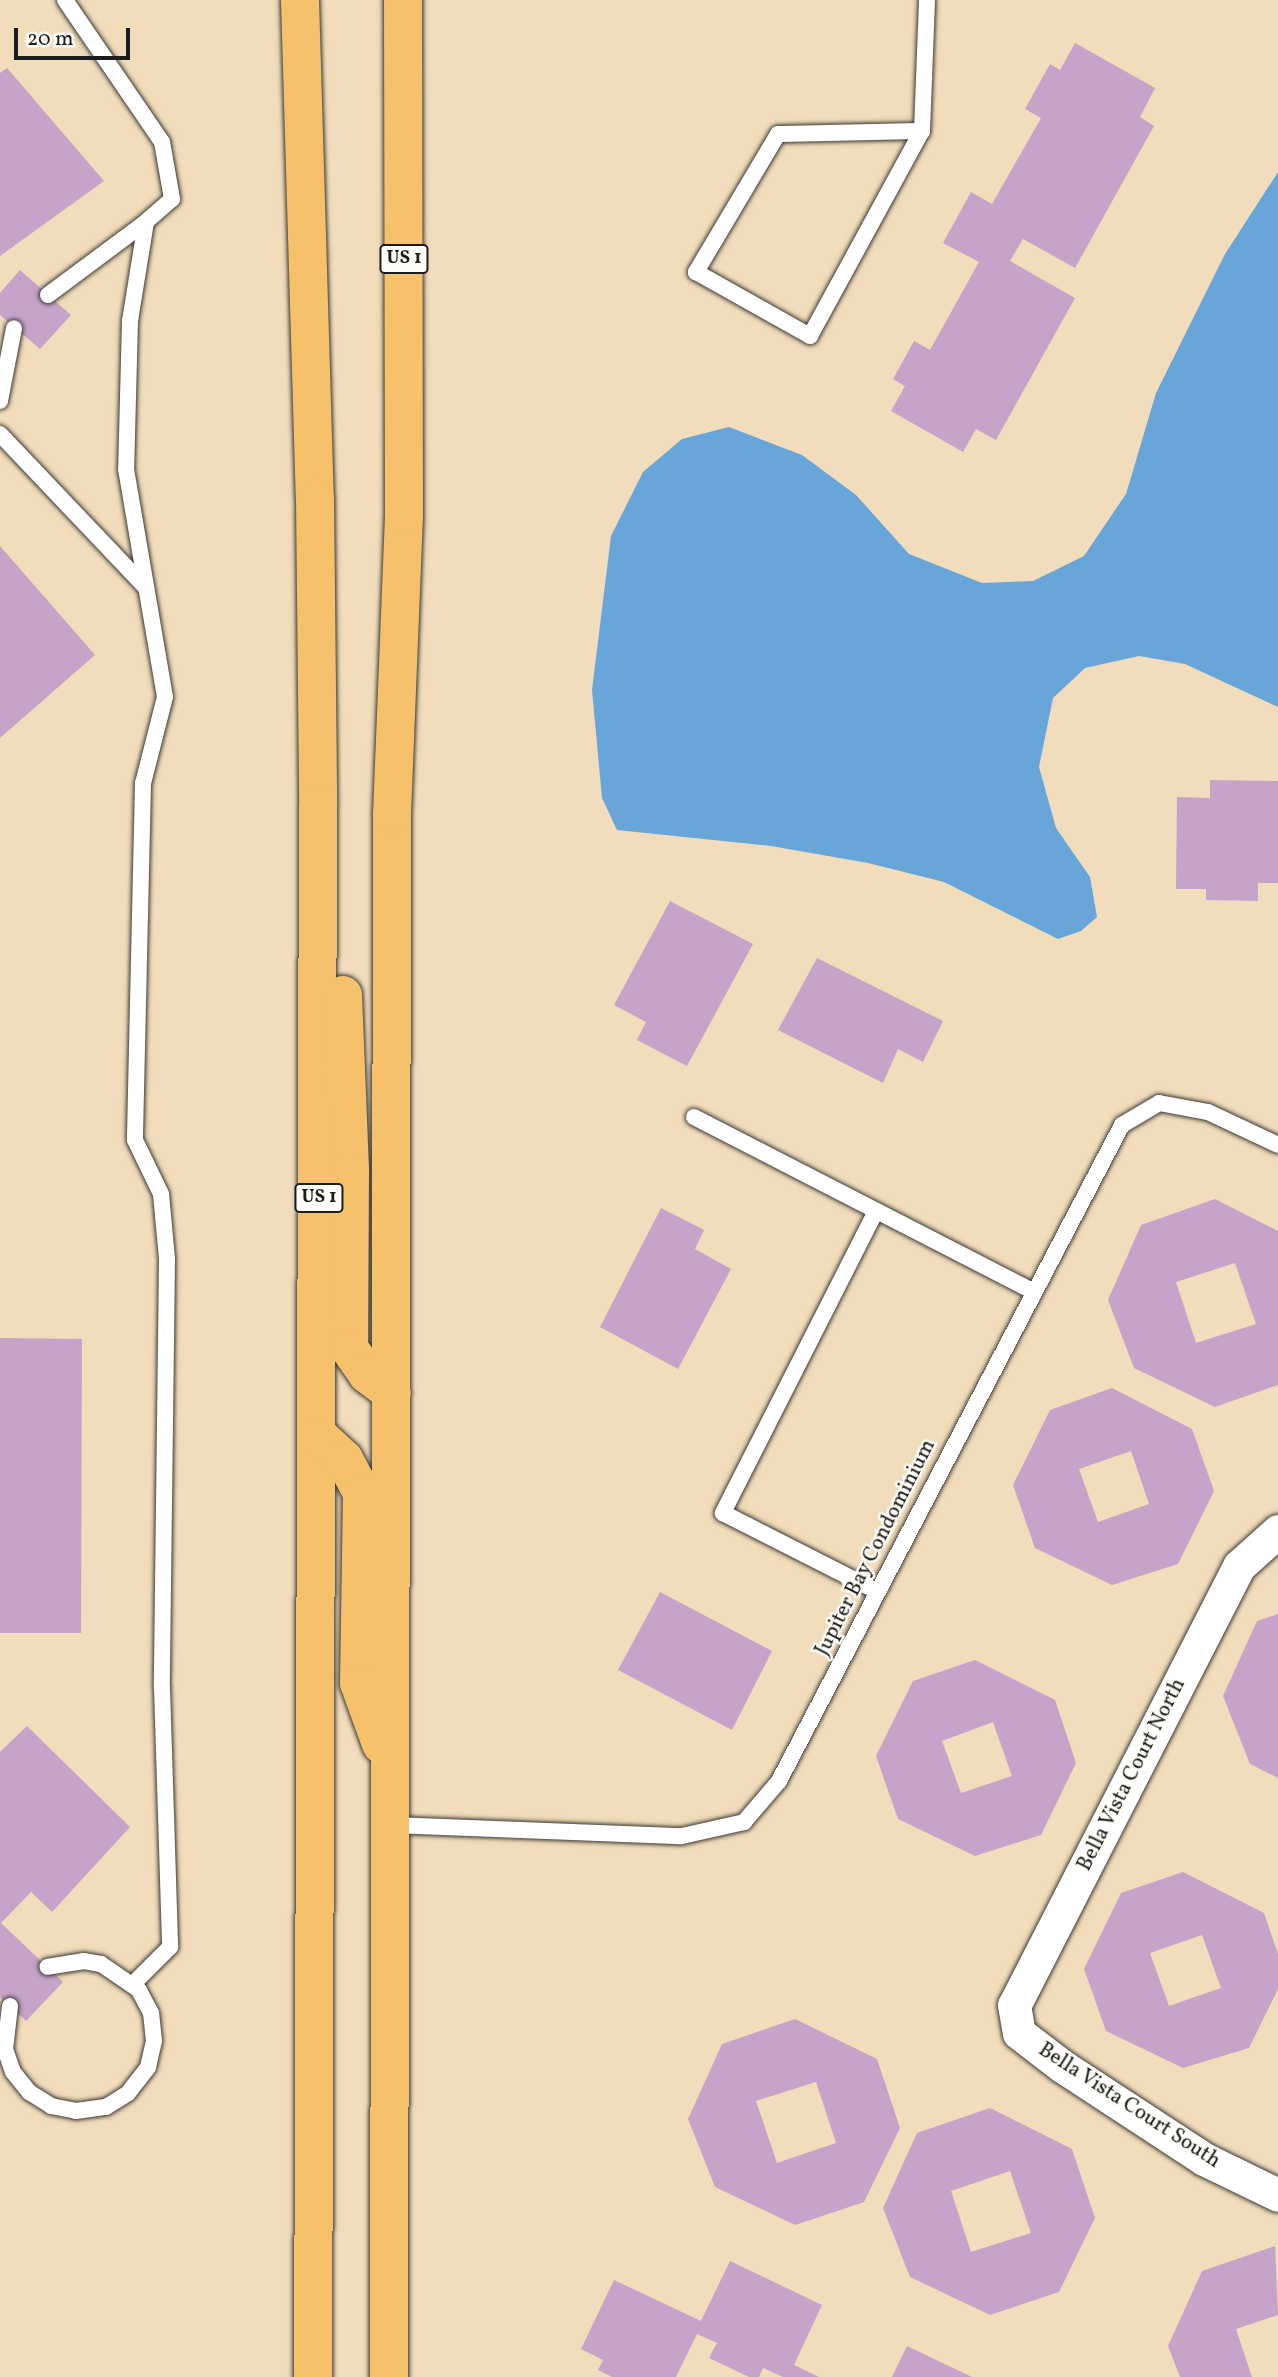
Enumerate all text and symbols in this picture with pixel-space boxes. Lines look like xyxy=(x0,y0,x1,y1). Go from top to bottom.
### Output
scale bar xyxy=(18,14,133,58)
text: 20 m xyxy=(27,25,73,54)
road number: US 1 xyxy=(378,244,430,274)
road number: US 1 xyxy=(293,1182,345,1214)
street label: Jupiter Bay Condominium xyxy=(810,1435,942,1661)
street label: Bella Vista Court North xyxy=(1072,1674,1192,1876)
street label: Bella Vista Court South xyxy=(1033,2038,1225,2174)

